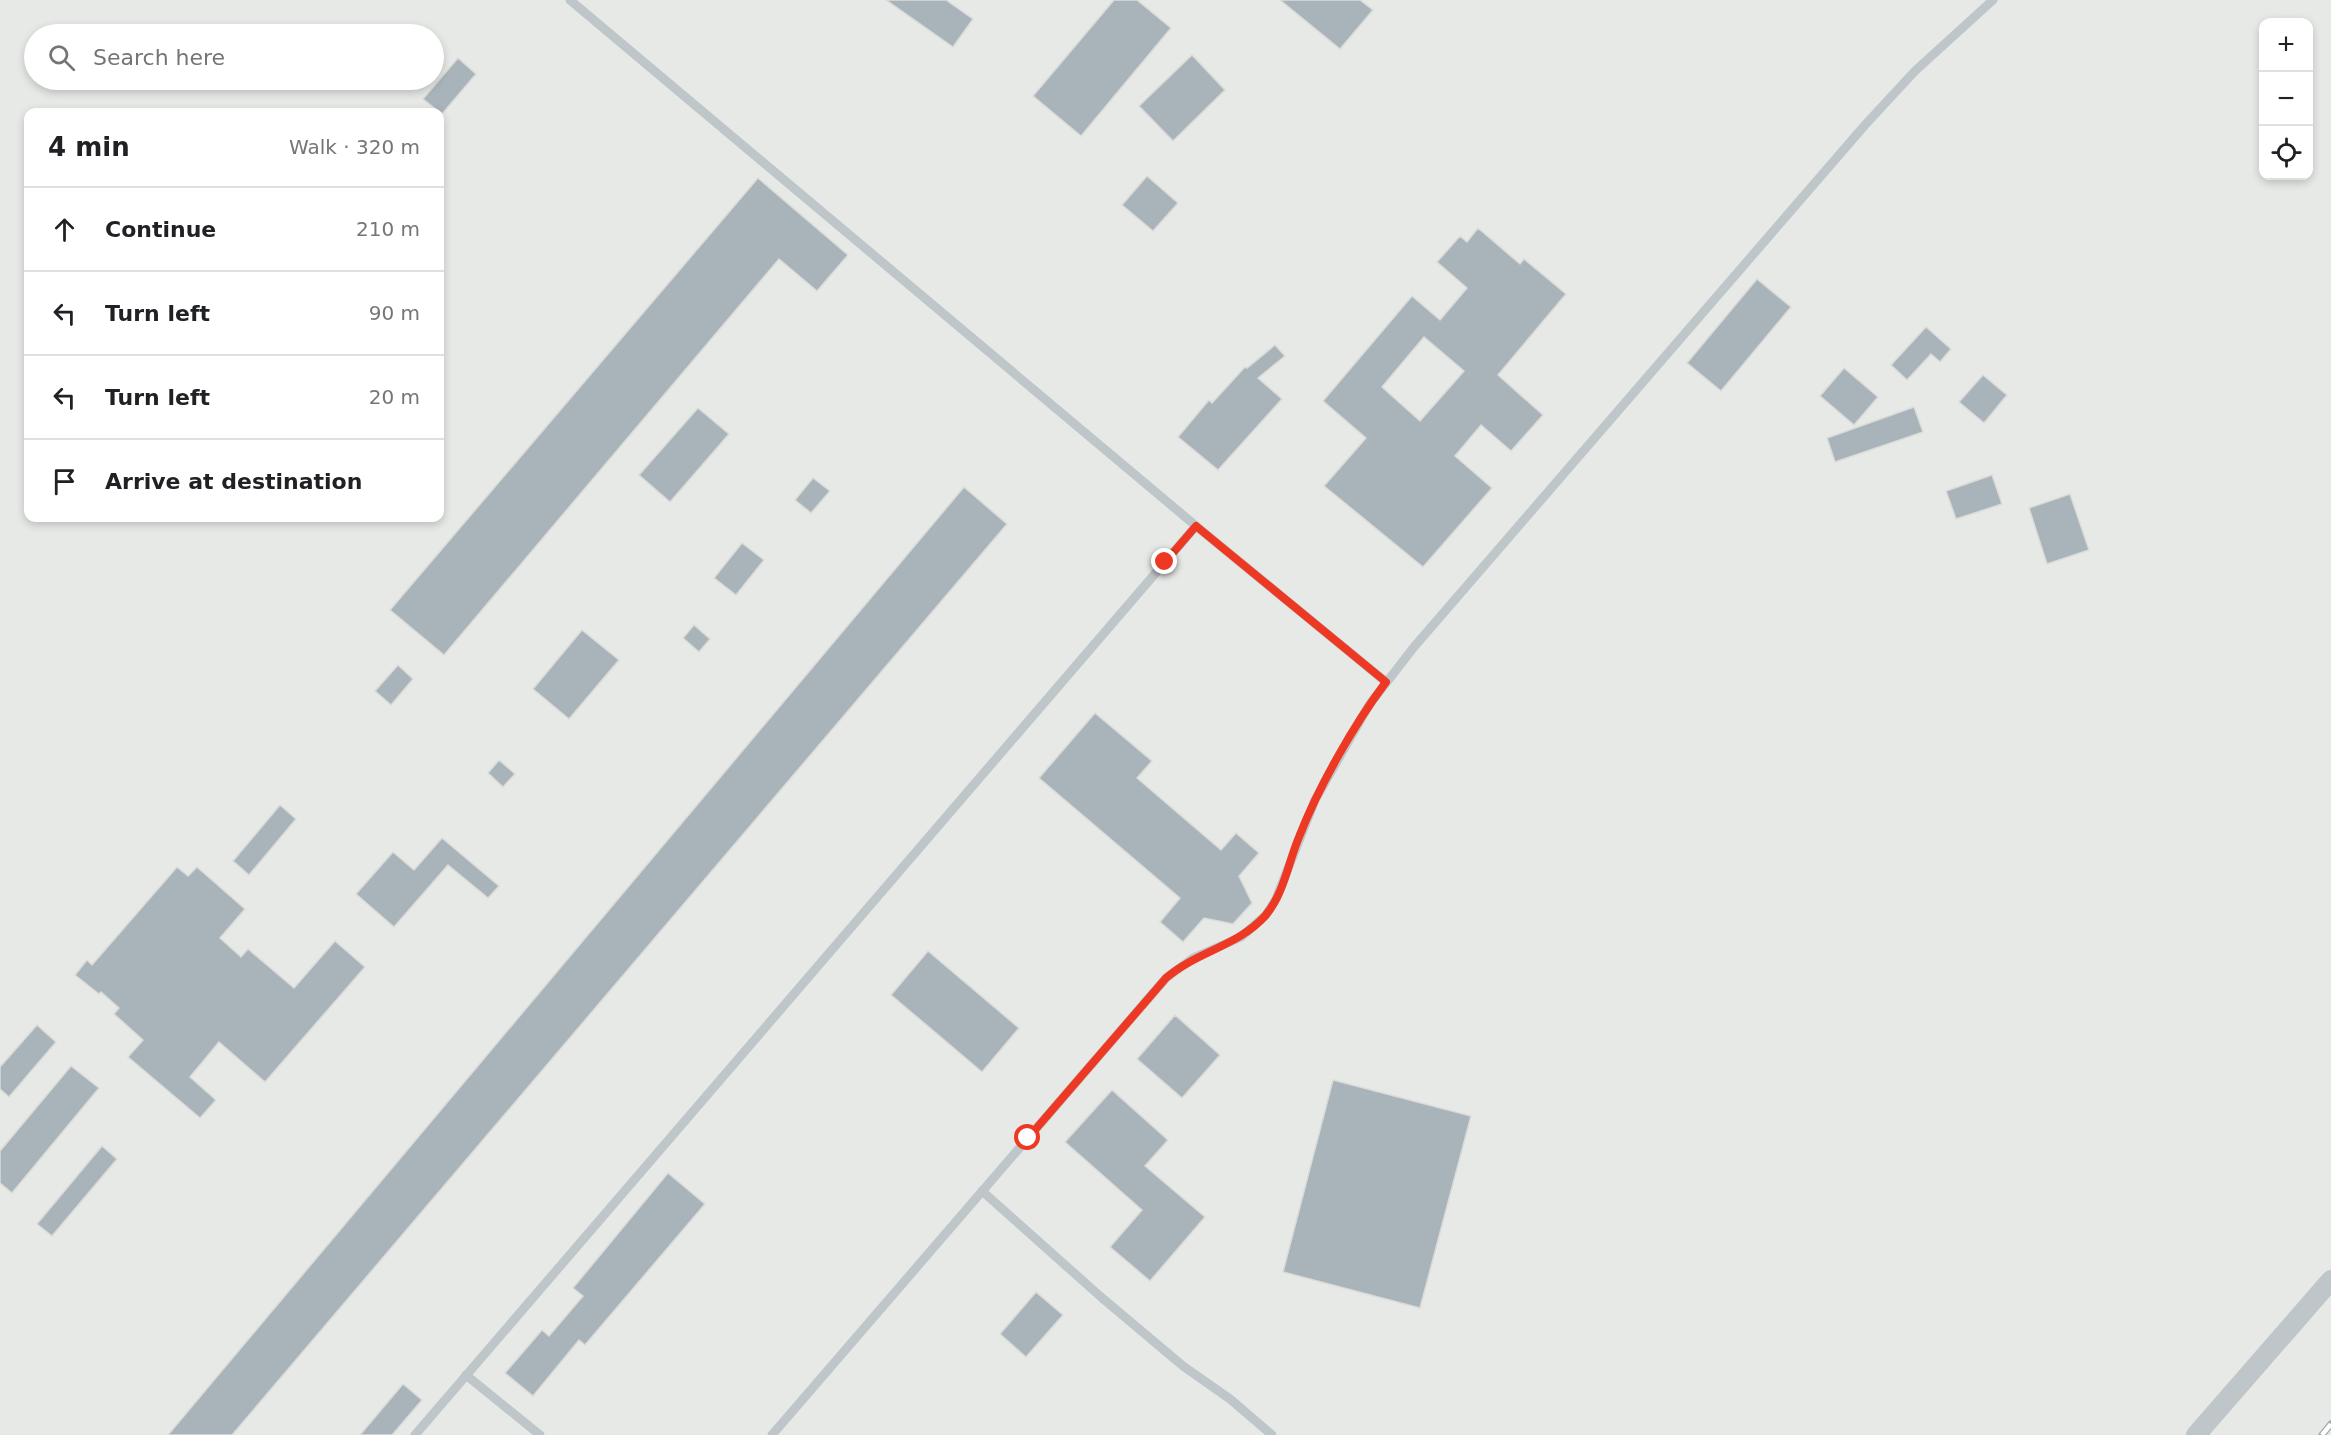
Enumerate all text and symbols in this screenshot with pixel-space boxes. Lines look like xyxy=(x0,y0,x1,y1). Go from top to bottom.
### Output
map controls xyxy=(2259,18,2313,180)
button: + xyxy=(2259,18,2313,72)
search box xyxy=(24,24,444,90)
icon: search xyxy=(45,41,78,74)
text: Search here xyxy=(93,45,225,70)
button: − xyxy=(2259,72,2313,126)
button: locate xyxy=(2259,126,2313,180)
text: 4 min xyxy=(48,132,130,162)
text: Walk · 320 m xyxy=(289,135,420,159)
icon: ahead xyxy=(48,213,81,246)
text: Continue xyxy=(105,217,216,242)
text: 210 m xyxy=(356,217,420,241)
icon: left xyxy=(48,297,81,330)
text: Turn left xyxy=(105,301,210,326)
text: 90 m xyxy=(369,301,420,325)
icon: left xyxy=(48,381,81,414)
text: Turn left xyxy=(105,385,210,410)
text: 20 m xyxy=(369,385,420,409)
icon: arrive xyxy=(48,465,81,498)
text: Arrive at destination xyxy=(105,469,362,494)
route end xyxy=(1151,548,1177,574)
route start xyxy=(1014,1124,1040,1150)

